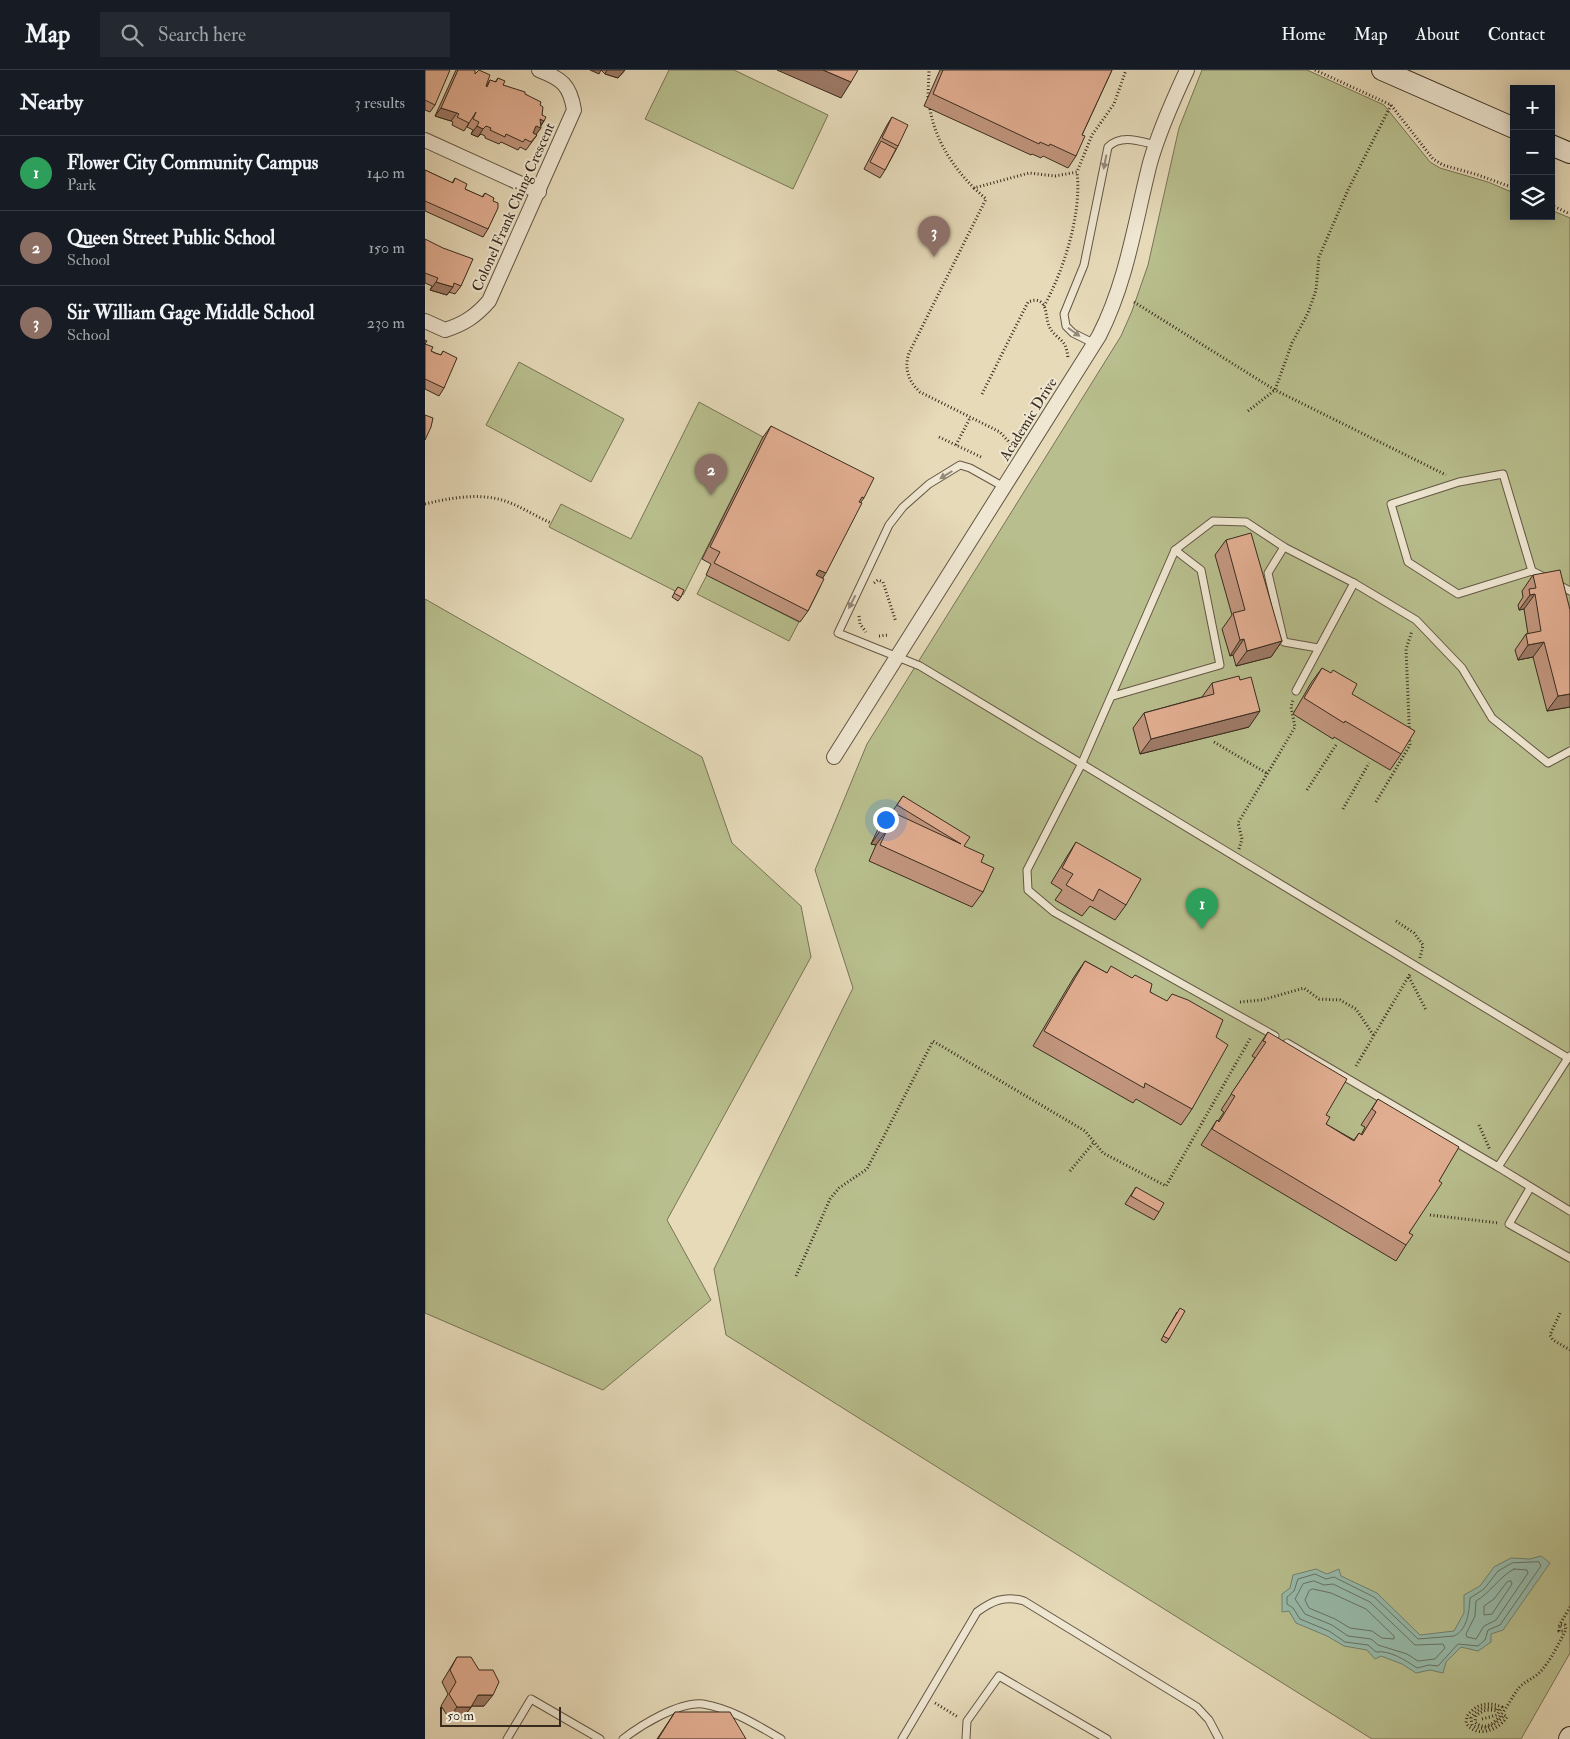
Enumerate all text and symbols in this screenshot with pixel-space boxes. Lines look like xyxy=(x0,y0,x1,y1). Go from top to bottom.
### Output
search box xyxy=(100,12,450,57)
text: Map xyxy=(25,19,70,50)
icon: search xyxy=(118,21,146,49)
text: Search here xyxy=(158,23,246,47)
text: Home xyxy=(1281,23,1326,46)
text: Map xyxy=(1354,23,1388,46)
text: About xyxy=(1416,23,1460,46)
text: Contact xyxy=(1488,23,1545,46)
map controls xyxy=(1510,85,1555,220)
button: + xyxy=(1510,85,1555,130)
text: Nearby xyxy=(20,89,83,116)
text: 3 results xyxy=(354,93,405,113)
street label: Colonel Frank Ching Crescent xyxy=(468,120,559,295)
button: − xyxy=(1510,130,1555,175)
text: Flower City Community Campus xyxy=(67,151,318,175)
one-way arrow xyxy=(1101,154,1109,169)
text: 1 xyxy=(33,163,39,183)
text: 140 m xyxy=(367,163,405,183)
text: Park xyxy=(67,175,96,195)
button: layers xyxy=(1510,175,1555,220)
pin: 3 xyxy=(918,216,950,257)
text: Queen Street Public School xyxy=(67,226,275,250)
text: 2 xyxy=(32,238,40,258)
text: 150 m xyxy=(368,238,405,258)
text: School xyxy=(67,250,110,270)
text: Sir William Gage Middle School xyxy=(67,301,314,325)
text: 3 xyxy=(33,313,39,333)
text: 230 m xyxy=(367,313,405,333)
text: School xyxy=(67,325,110,345)
one-way arrow xyxy=(1067,327,1081,337)
street label: Academic Drive xyxy=(995,374,1062,465)
pin: 2 xyxy=(695,454,727,495)
one-way arrow xyxy=(940,470,953,479)
one-way arrow xyxy=(848,595,856,609)
your location xyxy=(873,807,899,833)
pin: 1 xyxy=(1186,888,1218,929)
scale bar xyxy=(440,1704,561,1727)
text: 50 m xyxy=(447,1707,474,1724)

